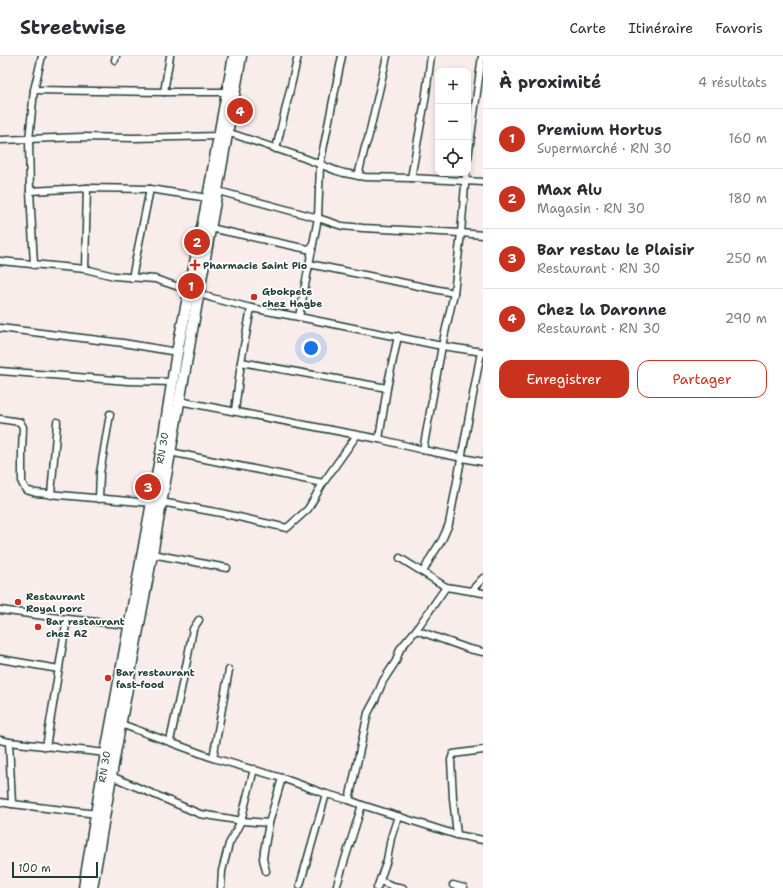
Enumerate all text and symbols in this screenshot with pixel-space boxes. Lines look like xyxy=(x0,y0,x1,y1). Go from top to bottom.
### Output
text: Streetwise xyxy=(20,15,126,40)
text: Carte xyxy=(569,19,606,37)
text: Itinéraire xyxy=(628,19,693,37)
text: Favoris xyxy=(715,19,763,37)
map controls xyxy=(435,68,471,176)
button: + xyxy=(435,68,471,104)
text: À proximité xyxy=(499,71,601,93)
text: 4 résultats xyxy=(698,74,767,91)
pin: 4 xyxy=(227,96,253,126)
button: − xyxy=(435,104,471,140)
text: Premium Hortus xyxy=(537,120,662,140)
text: 1 xyxy=(509,130,515,147)
text: 160 m xyxy=(729,130,767,147)
button: locate xyxy=(435,140,471,176)
text: Supermarché · RN 30 xyxy=(537,140,672,157)
text: Max Alu xyxy=(537,180,602,200)
text: 2 xyxy=(507,190,517,207)
text: 180 m xyxy=(728,190,767,207)
text: Magasin · RN 30 xyxy=(537,200,645,217)
pin: 2 xyxy=(184,227,210,257)
text: Bar restau le Plaisir xyxy=(537,240,695,260)
text: 3 xyxy=(507,250,517,267)
text: 250 m xyxy=(726,250,767,267)
place label: Pharmacie Saint Pio xyxy=(203,259,308,272)
marker: Pharmacie Saint Pio xyxy=(190,260,200,270)
text: Restaurant · RN 30 xyxy=(537,260,660,277)
pin: 1 xyxy=(178,271,204,301)
place label: Gbokpete chez Hagbe xyxy=(262,285,322,310)
marker: Gbokpete chez Hagbe xyxy=(249,292,259,302)
text: Chez la Daronne xyxy=(537,300,667,320)
text: 4 xyxy=(507,310,517,327)
text: 290 m xyxy=(725,310,767,327)
text: Restaurant · RN 30 xyxy=(537,320,660,337)
your location xyxy=(301,338,321,358)
button: Enregistrer xyxy=(499,360,629,398)
button: Partager xyxy=(637,360,767,398)
street label: RN 30 xyxy=(153,431,171,465)
pin: 3 xyxy=(135,472,161,502)
place label: Restaurant Royal porc xyxy=(26,590,85,615)
marker: Restaurant Royal porc xyxy=(13,597,23,607)
place label: Bar restaurant chez AZ xyxy=(46,615,125,640)
marker: Bar restaurant chez AZ xyxy=(33,622,43,632)
place label: Bar restaurant fast-food xyxy=(116,666,195,691)
marker: Bar restaurant fast-food xyxy=(103,673,113,683)
street label: RN 30 xyxy=(95,750,113,783)
scale bar xyxy=(12,860,98,879)
text: 100 m xyxy=(18,861,51,876)

